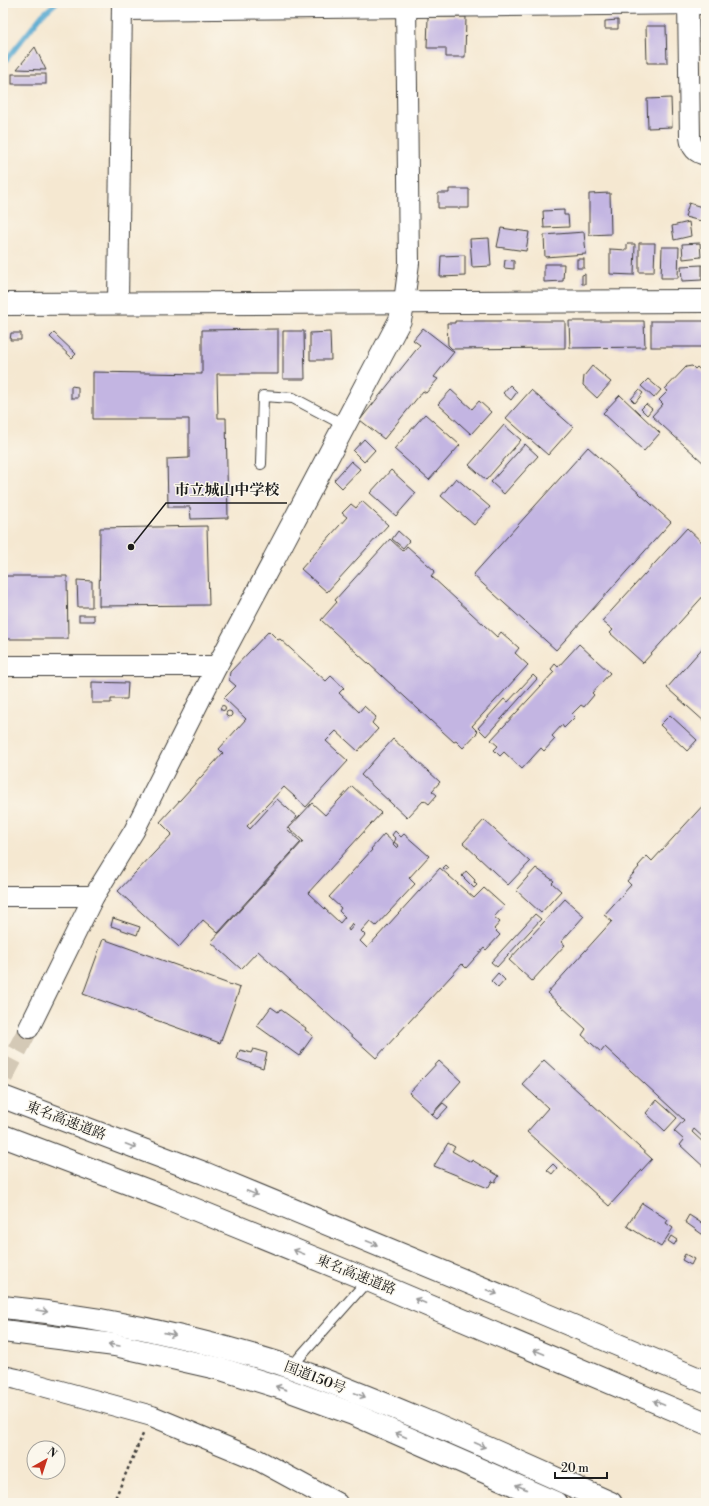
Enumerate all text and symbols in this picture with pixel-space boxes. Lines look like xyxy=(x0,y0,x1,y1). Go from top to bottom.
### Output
callout: 市立城山中学校 xyxy=(166,476,287,503)
text: 市立城山中学校 xyxy=(174,481,280,500)
street label: 東名高速道路 xyxy=(24,1098,108,1144)
one-way arrow xyxy=(125,1142,137,1150)
one-way arrow xyxy=(246,1190,258,1197)
one-way arrow xyxy=(366,1239,378,1247)
one-way arrow xyxy=(294,1247,306,1255)
street label: 東名高速道路 xyxy=(314,1251,398,1299)
one-way arrow xyxy=(486,1289,498,1297)
one-way arrow xyxy=(414,1297,426,1305)
one-way arrow xyxy=(35,1307,48,1315)
one-way arrow xyxy=(163,1331,176,1339)
one-way arrow xyxy=(108,1341,121,1349)
one-way arrow xyxy=(534,1348,546,1356)
street label: 国道150号 xyxy=(281,1358,349,1398)
one-way arrow xyxy=(274,1384,287,1391)
one-way arrow xyxy=(354,1391,366,1399)
one-way arrow xyxy=(653,1399,665,1406)
one-way arrow xyxy=(396,1431,408,1439)
north arrow xyxy=(26,1440,66,1480)
one-way arrow xyxy=(474,1442,486,1449)
text: N xyxy=(44,1445,60,1461)
scale bar xyxy=(555,1454,607,1480)
text: 20 m xyxy=(561,1461,589,1476)
one-way arrow xyxy=(515,1483,527,1491)

